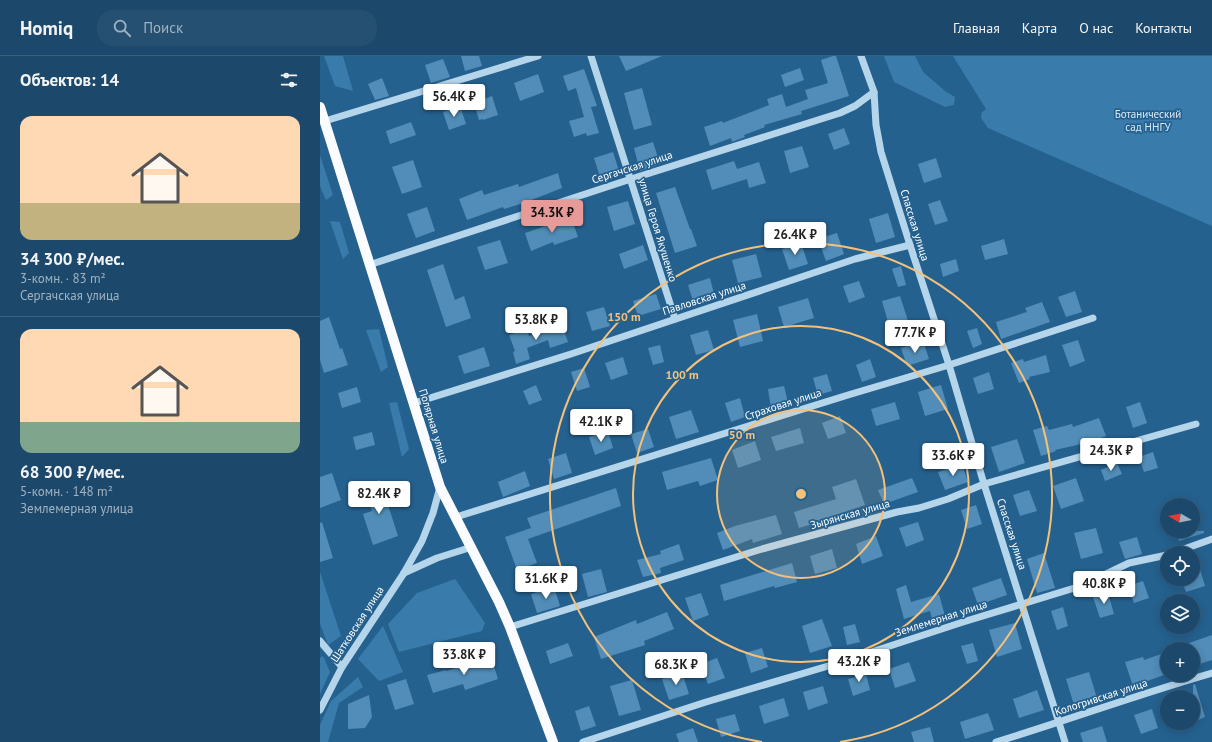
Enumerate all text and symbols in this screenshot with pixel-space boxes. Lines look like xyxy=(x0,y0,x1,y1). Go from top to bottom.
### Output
search box xyxy=(97,10,377,46)
text: Homiq xyxy=(20,16,73,40)
icon: search xyxy=(111,17,133,39)
text: Поиск xyxy=(143,18,183,37)
text: Главная xyxy=(953,19,1000,37)
text: Карта xyxy=(1022,19,1057,37)
text: О нас xyxy=(1079,19,1113,37)
text: Контакты xyxy=(1135,19,1192,37)
text: Объектов: 14 xyxy=(20,69,119,91)
icon: filters xyxy=(278,69,300,91)
pin: 56.4K ₽ xyxy=(417,84,491,118)
text: 56.4K ₽ xyxy=(432,88,476,105)
park label: Ботанический сад ННГУ xyxy=(1115,107,1181,134)
icon: home xyxy=(124,142,196,214)
street label: Сергачская улица xyxy=(590,147,674,187)
street label: улица Героя Якушенко xyxy=(636,177,680,284)
street label: Спасская улица xyxy=(897,187,933,263)
pin: 34.3K ₽ xyxy=(515,200,589,234)
text: 34.3K ₽ xyxy=(530,204,574,221)
pin: 26.4K ₽ xyxy=(758,222,832,256)
text: 26.4K ₽ xyxy=(773,226,817,243)
text: 34 300 ₽/мес. xyxy=(20,248,125,270)
text: 3-комн. · 83 m² xyxy=(20,270,106,287)
street label: Павловская улица xyxy=(660,278,748,318)
text: Сергачская улица xyxy=(20,287,119,304)
pin: 53.8K ₽ xyxy=(499,307,573,341)
text: 150 m xyxy=(607,309,641,324)
text: 53.8K ₽ xyxy=(514,311,558,328)
pin: 77.7K ₽ xyxy=(878,320,952,354)
text: 77.7K ₽ xyxy=(894,324,936,341)
icon: home xyxy=(124,355,196,427)
text: 100 m xyxy=(665,367,699,382)
street label: Страховая улица xyxy=(743,385,823,423)
street label: Полярная улица xyxy=(416,387,452,465)
pin: 42.1K ₽ xyxy=(564,409,638,443)
text: 42.1K ₽ xyxy=(579,413,623,430)
text: 50 m xyxy=(729,427,755,442)
pin: 24.3K ₽ xyxy=(1074,438,1148,472)
text: 24.3K ₽ xyxy=(1089,442,1133,459)
pin: 33.6K ₽ xyxy=(916,443,990,477)
text: 33.6K ₽ xyxy=(931,447,975,464)
text: 68 300 ₽/мес. xyxy=(20,461,125,483)
pin: 82.4K ₽ xyxy=(342,481,416,515)
text: 5-комн. · 148 m² xyxy=(20,483,113,500)
text: 82.4K ₽ xyxy=(357,485,401,502)
centre of rings xyxy=(794,487,808,501)
street label: Зырянская улица xyxy=(809,496,891,532)
street label: Спасская улица xyxy=(994,497,1030,571)
north arrow xyxy=(1160,498,1200,538)
map controls xyxy=(1160,498,1200,730)
text: Землемерная улица xyxy=(20,500,133,517)
button: locate xyxy=(1160,546,1200,586)
pin: 31.6K ₽ xyxy=(509,566,583,600)
text: 31.6K ₽ xyxy=(524,570,568,587)
pin: 40.8K ₽ xyxy=(1067,571,1141,605)
text: 40.8K ₽ xyxy=(1082,575,1126,592)
street label: Шатковская улица xyxy=(327,583,387,665)
button: layers xyxy=(1160,594,1200,634)
street label: Землемерная улица xyxy=(893,597,989,639)
pin: 33.8K ₽ xyxy=(427,642,501,676)
button: + xyxy=(1160,642,1200,682)
text: 33.8K ₽ xyxy=(442,646,486,663)
pin: 43.2K ₽ xyxy=(822,649,896,683)
pin: 68.3K ₽ xyxy=(639,652,713,686)
text: 43.2K ₽ xyxy=(837,653,881,670)
text: 68.3K ₽ xyxy=(654,656,698,673)
street label: Кологривская улица xyxy=(1053,675,1149,719)
button: − xyxy=(1160,690,1200,730)

